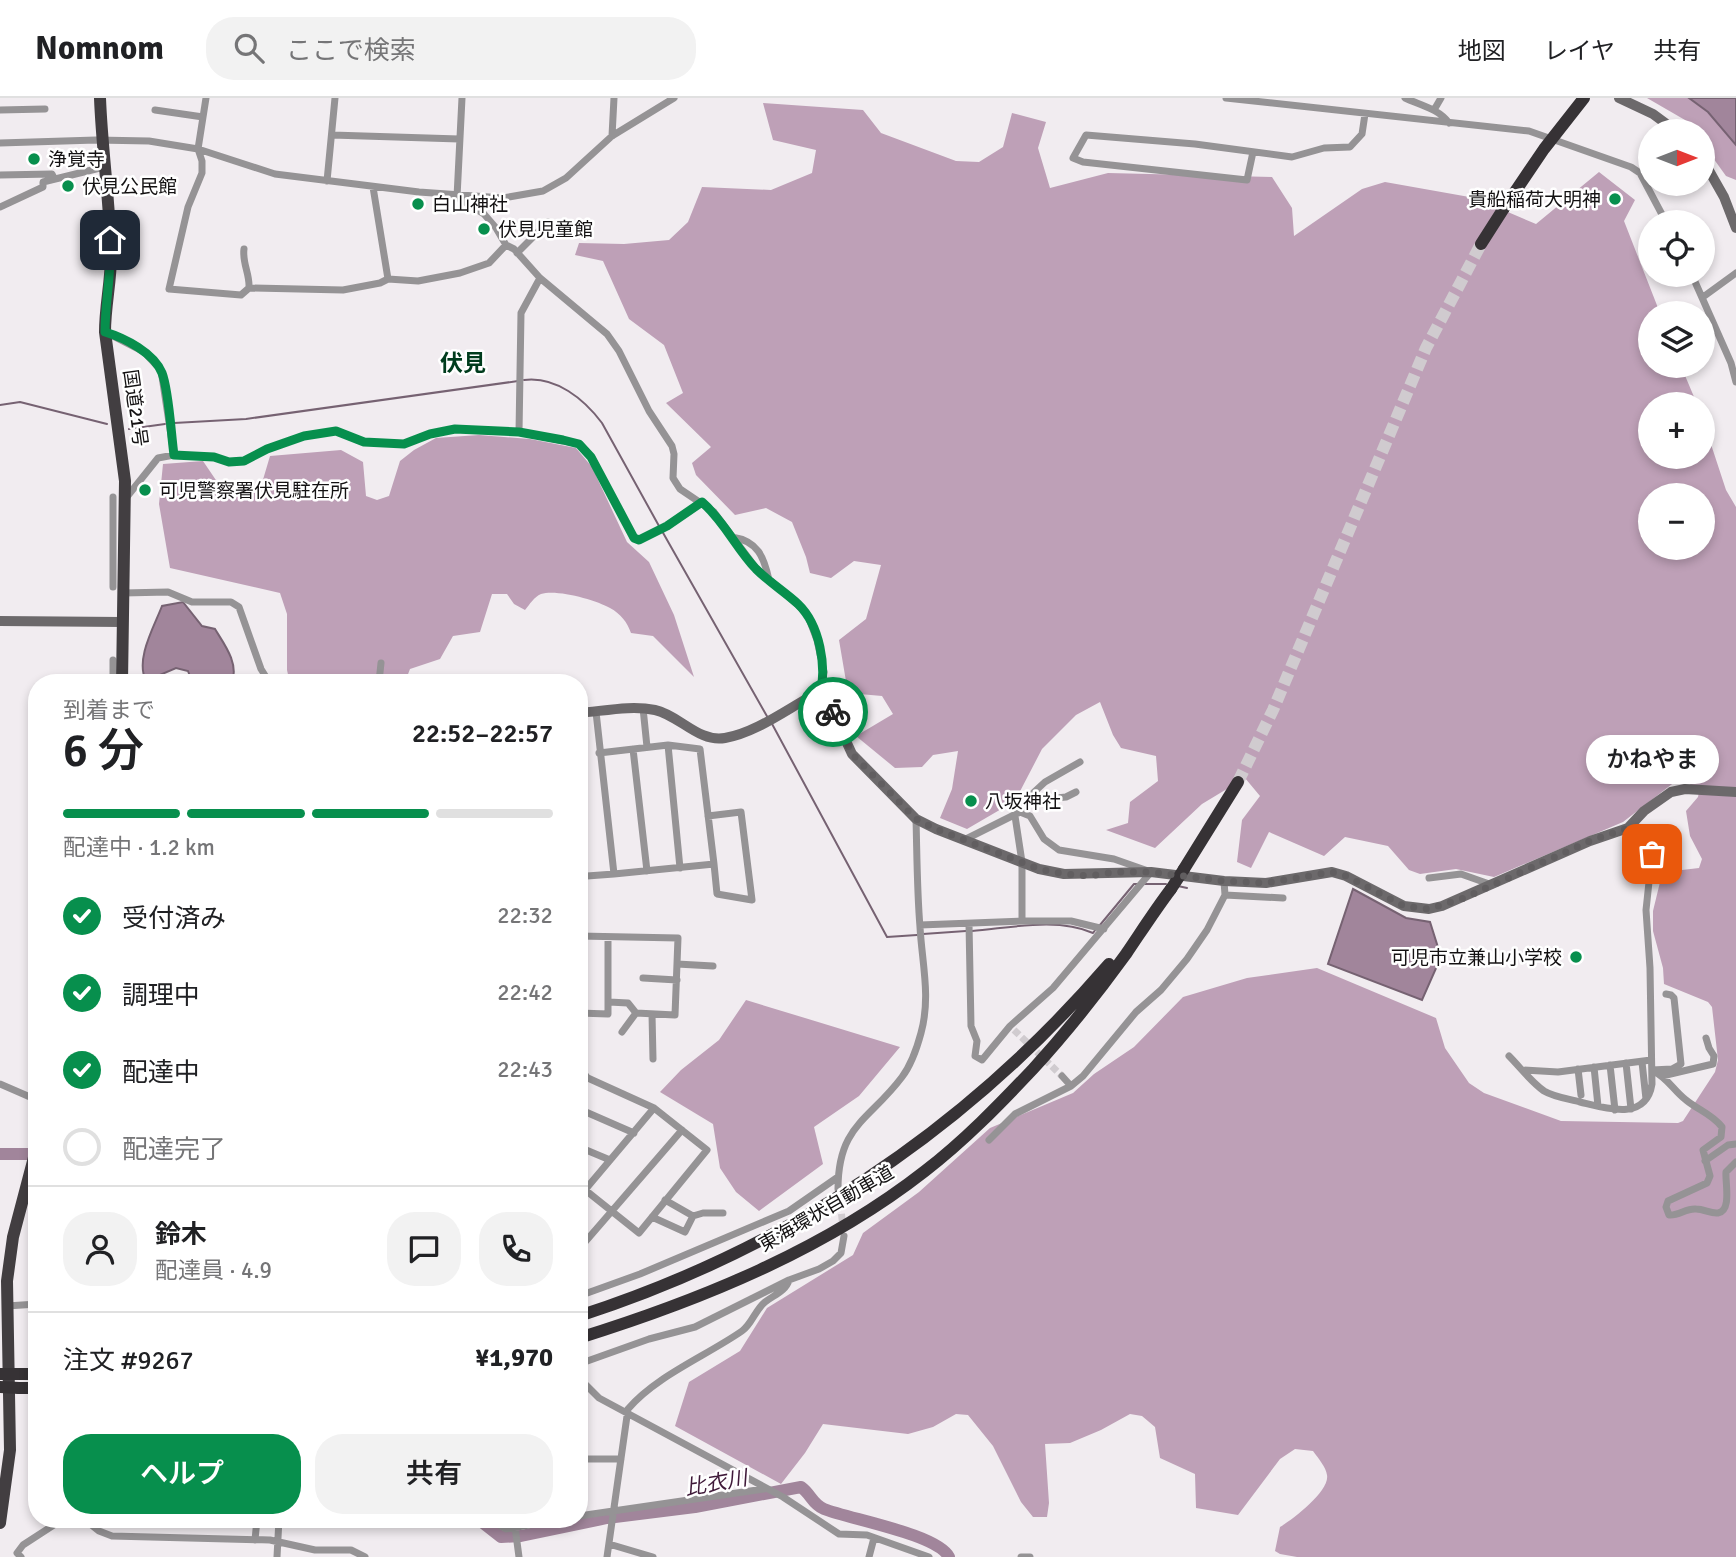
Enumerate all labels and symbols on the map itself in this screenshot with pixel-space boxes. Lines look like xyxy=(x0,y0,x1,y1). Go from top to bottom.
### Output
north arrow xyxy=(1638,119,1715,196)
place label: 浄覚寺 xyxy=(48,148,105,172)
marker: 浄覚寺 xyxy=(26,151,42,167)
place label: 伏見公民館 xyxy=(82,175,177,199)
marker: 伏見公民館 xyxy=(60,178,76,194)
place label: 貴船稲荷大明神 xyxy=(1468,188,1601,212)
marker: 貴船稲荷大明神 xyxy=(1607,191,1623,207)
place label: 白山神社 xyxy=(432,193,508,217)
marker: 白山神社 xyxy=(410,196,426,212)
pin xyxy=(80,210,140,270)
place label: 伏見児童館 xyxy=(498,218,593,242)
marker: 伏見児童館 xyxy=(476,221,492,237)
district label: 伏見 xyxy=(440,349,486,378)
street label: 国道21号 xyxy=(118,368,152,448)
place label: 可児警察署伏見駐在所 xyxy=(159,479,349,503)
marker: 可児警察署伏見駐在所 xyxy=(137,482,153,498)
courier xyxy=(798,677,868,747)
callout: かねやま xyxy=(1586,735,1718,784)
place label: 八坂神社 xyxy=(985,790,1061,814)
marker: 八坂神社 xyxy=(963,793,979,809)
pin xyxy=(1622,824,1682,884)
place label: 可児市立兼山小学校 xyxy=(1391,946,1562,970)
marker: 可児市立兼山小学校 xyxy=(1568,949,1584,965)
street label: 東海環状自動車道 xyxy=(755,1160,898,1257)
water label: 比衣川 xyxy=(683,1464,751,1501)

